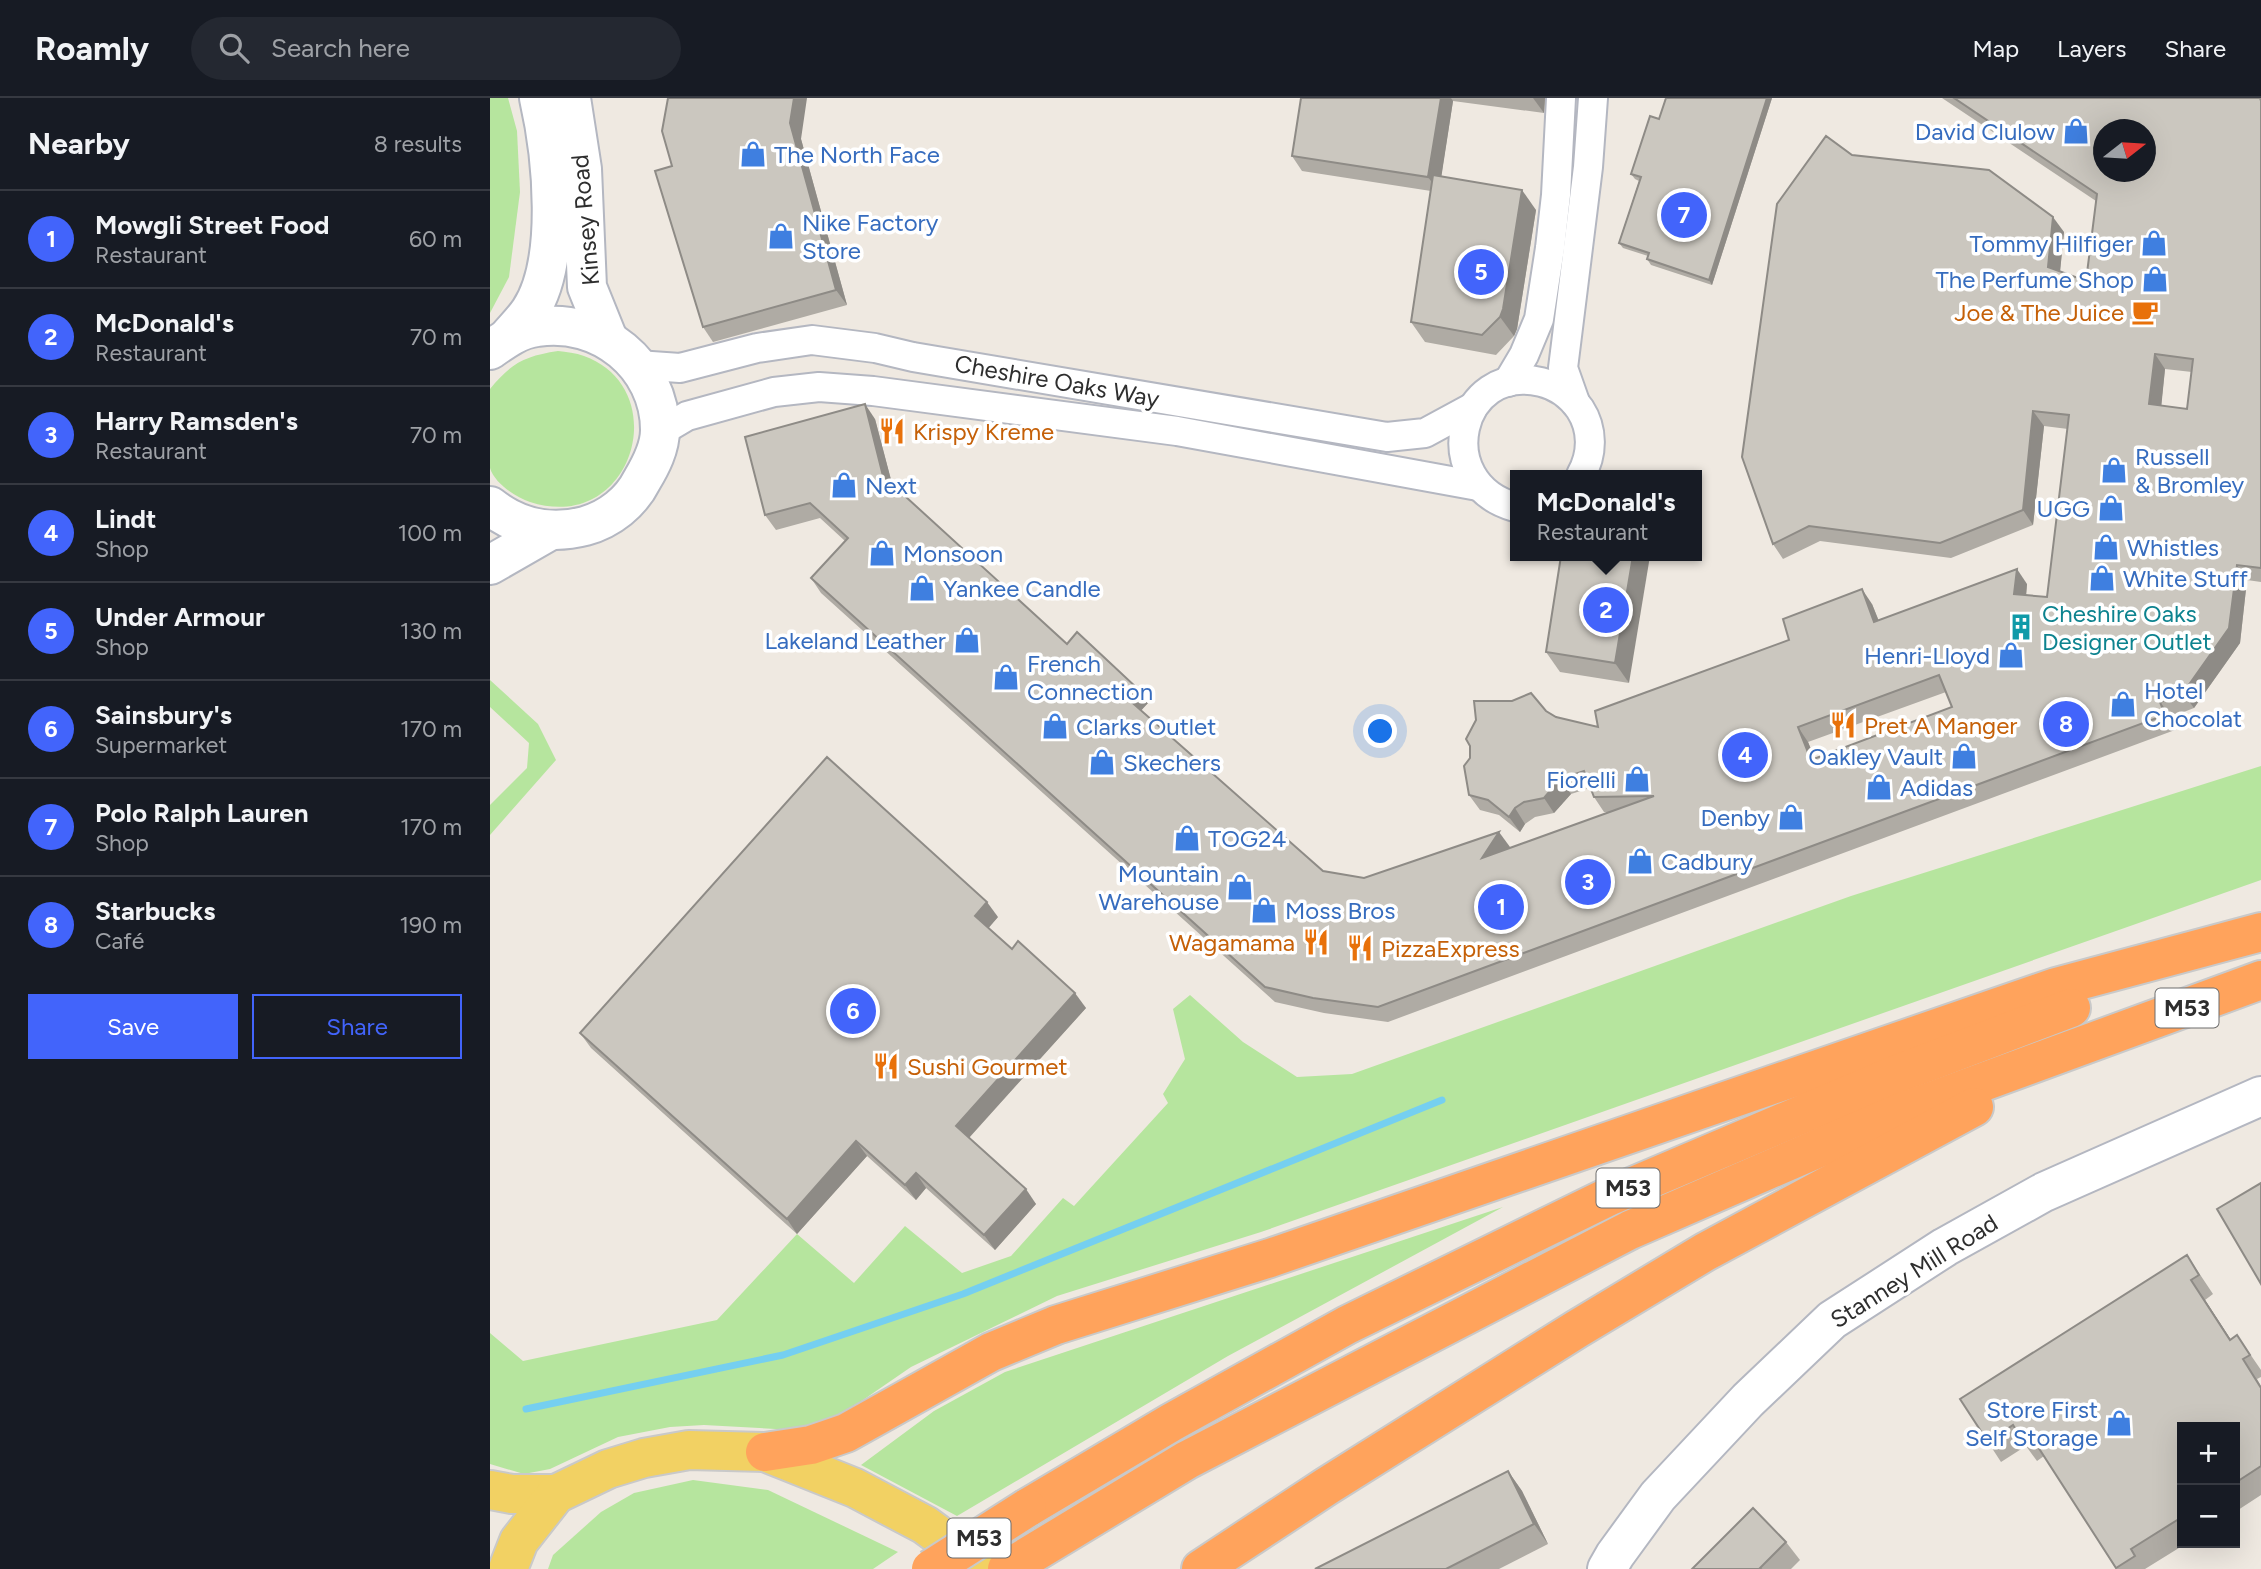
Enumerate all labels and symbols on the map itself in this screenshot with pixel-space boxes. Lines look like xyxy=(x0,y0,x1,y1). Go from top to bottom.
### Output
shop icon: David Clulow xyxy=(2061,116,2091,146)
place label: David Clulow xyxy=(1915,117,2055,146)
north arrow xyxy=(2093,119,2156,182)
shop icon: The North Face xyxy=(738,139,768,169)
place label: The North Face xyxy=(774,140,940,169)
street label: Kinsey Road xyxy=(565,153,605,287)
pin: 7 xyxy=(1661,189,1707,241)
place label: Nike Factory Store xyxy=(802,208,939,265)
shop icon: Nike Factory Store xyxy=(766,221,796,251)
shop icon: Tommy Hilfiger xyxy=(2139,228,2169,258)
place label: Tommy Hilfiger xyxy=(1969,229,2133,258)
pin: 5 xyxy=(1458,246,1504,298)
shop icon: The Perfume Shop xyxy=(2140,264,2170,294)
place label: The Perfume Shop xyxy=(1936,265,2134,294)
cafe icon: Joe & The Juice xyxy=(2130,297,2160,327)
place label: Joe & The Juice xyxy=(1954,298,2124,327)
street label: Cheshire Oaks Way xyxy=(952,349,1162,413)
restaurant icon: Krispy Kreme xyxy=(877,416,907,446)
place label: Krispy Kreme xyxy=(913,417,1054,446)
place label: Russell & Bromley xyxy=(2135,442,2245,499)
shop icon: Russell & Bromley xyxy=(2099,455,2129,485)
shop icon: Next xyxy=(829,470,859,500)
place label: Next xyxy=(865,471,917,500)
shop icon: UGG xyxy=(2096,493,2126,523)
place label: UGG xyxy=(2037,494,2090,523)
shop icon: Whistles xyxy=(2091,532,2121,562)
place label: Whistles xyxy=(2127,533,2219,562)
shop icon: Monsoon xyxy=(867,538,897,568)
place label: Monsoon xyxy=(903,539,1003,568)
shop icon: White Stuff xyxy=(2087,563,2117,593)
place label: White Stuff xyxy=(2123,564,2248,593)
shop icon: Yankee Candle xyxy=(907,573,937,603)
place label: Yankee Candle xyxy=(943,574,1101,603)
pin: 2 xyxy=(1583,584,1629,636)
place label: Cheshire Oaks Designer Outlet xyxy=(2042,599,2212,656)
building icon: Cheshire Oaks Designer Outlet xyxy=(2006,612,2036,642)
shop icon: Lakeland Leather xyxy=(952,625,982,655)
place label: Lakeland Leather xyxy=(764,626,946,655)
shop icon: Henri-Lloyd xyxy=(1996,640,2026,670)
place label: Henri-Lloyd xyxy=(1864,641,1990,670)
place label: French Connection xyxy=(1027,649,1153,706)
shop icon: French Connection xyxy=(991,662,1021,692)
place label: Hotel Chocolat xyxy=(2144,676,2242,733)
shop icon: Hotel Chocolat xyxy=(2108,689,2138,719)
pin: 8 xyxy=(2043,698,2089,750)
restaurant icon: Pret A Manger xyxy=(1828,710,1858,740)
shop icon: Clarks Outlet xyxy=(1040,711,1070,741)
place label: Pret A Manger xyxy=(1864,711,2017,740)
place label: Clarks Outlet xyxy=(1076,712,1216,741)
your location xyxy=(1363,714,1397,748)
pin: 4 xyxy=(1722,729,1768,781)
shop icon: Oakley Vault xyxy=(1949,741,1979,771)
place label: Oakley Vault xyxy=(1808,742,1943,771)
shop icon: Skechers xyxy=(1087,747,1117,777)
place label: Skechers xyxy=(1123,748,1221,777)
shop icon: Fiorelli xyxy=(1622,764,1652,794)
place label: Fiorelli xyxy=(1546,765,1616,794)
shop icon: Adidas xyxy=(1864,772,1894,802)
place label: Adidas xyxy=(1900,773,1973,802)
shop icon: Denby xyxy=(1776,802,1806,832)
place label: Denby xyxy=(1701,803,1770,832)
shop icon: TOG24 xyxy=(1172,823,1202,853)
place label: TOG24 xyxy=(1208,824,1287,853)
shop icon: Cadbury xyxy=(1625,846,1655,876)
place label: Cadbury xyxy=(1661,847,1753,876)
pin: 3 xyxy=(1565,856,1611,908)
place label: Mountain Warehouse xyxy=(1098,859,1219,916)
shop icon: Mountain Warehouse xyxy=(1225,872,1255,902)
pin: 1 xyxy=(1478,881,1524,933)
shop icon: Moss Bros xyxy=(1249,895,1279,925)
place label: Moss Bros xyxy=(1285,896,1395,925)
restaurant icon: Wagamama xyxy=(1301,927,1331,957)
place label: Wagamama xyxy=(1169,928,1295,957)
restaurant icon: PizzaExpress xyxy=(1345,933,1375,963)
place label: PizzaExpress xyxy=(1381,934,1520,963)
pin: 6 xyxy=(830,985,876,1037)
road number: M53 xyxy=(2156,988,2218,1028)
restaurant icon: Sushi Gourmet xyxy=(871,1051,901,1081)
place label: Sushi Gourmet xyxy=(907,1052,1067,1081)
road number: M53 xyxy=(1596,1168,1660,1208)
street label: Stanney Mill Road xyxy=(1825,1208,2003,1334)
place label: Store First Self Storage xyxy=(1965,1395,2098,1452)
shop icon: Store First Self Storage xyxy=(2104,1408,2134,1438)
road number: M53 xyxy=(948,1518,1010,1558)

